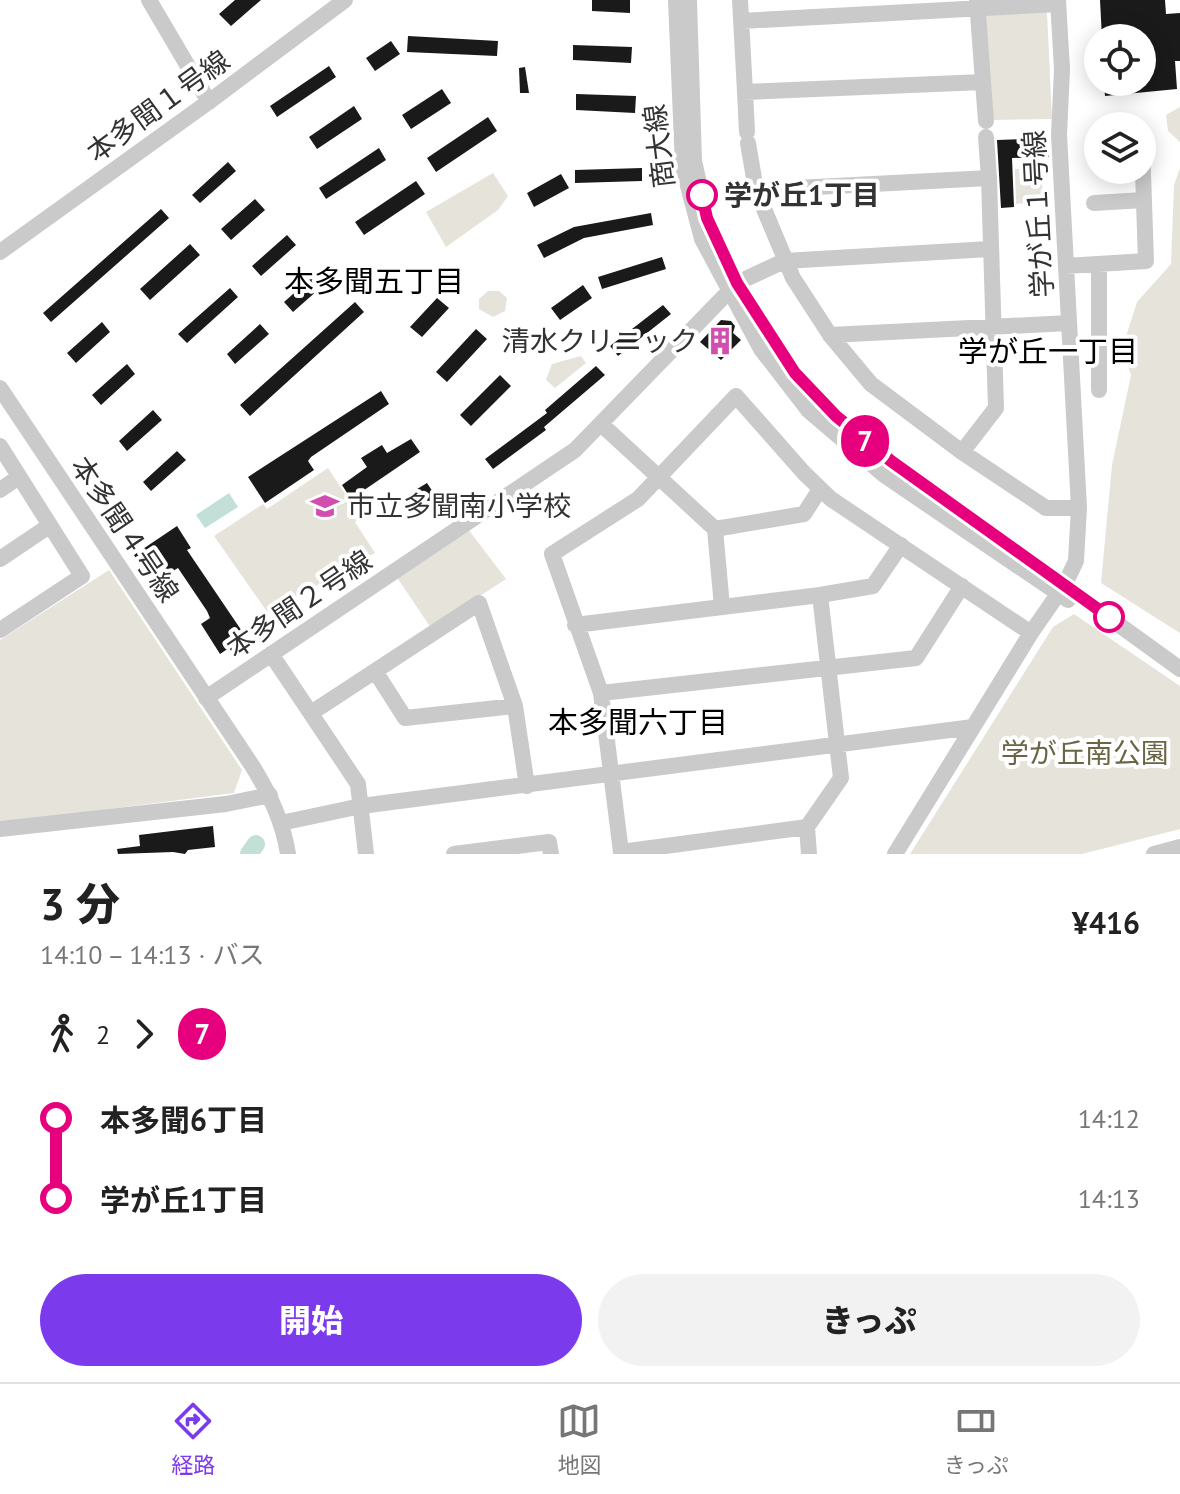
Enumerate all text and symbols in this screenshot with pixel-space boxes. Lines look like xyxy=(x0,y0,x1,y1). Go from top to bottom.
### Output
map controls xyxy=(1084,24,1156,184)
button: locate xyxy=(1084,24,1156,96)
street label: 本多聞１号線 xyxy=(79,41,237,170)
street label: 商大線 xyxy=(635,102,682,190)
button: layers xyxy=(1084,112,1156,184)
street label: 学が丘１号線 xyxy=(1015,129,1060,299)
place label: 学が丘1丁目 xyxy=(724,176,880,213)
marker: 学が丘1丁目 xyxy=(687,180,717,210)
district label: 本多聞五丁目 xyxy=(284,261,464,300)
place label: 清水クリニック xyxy=(502,322,698,359)
building icon: 清水クリニック xyxy=(705,326,735,356)
district label: 学が丘一丁目 xyxy=(958,331,1138,370)
line badge: 7 xyxy=(839,415,891,467)
text: 7 xyxy=(857,422,873,459)
street label: 本多聞４号線 xyxy=(63,449,188,609)
place label: 市立多聞南小学校 xyxy=(347,487,571,524)
school or university icon: 市立多聞南小学校 xyxy=(310,491,340,521)
street label: 本多聞２号線 xyxy=(219,541,379,666)
unlabelled marker xyxy=(1094,602,1124,632)
district label: 本多聞六丁目 xyxy=(548,702,728,741)
park label: 学が丘南公園 xyxy=(1001,734,1169,771)
text: 3 分 xyxy=(40,875,120,932)
text: ¥416 xyxy=(1072,903,1140,942)
text: 14:10 – 14:13 · バス xyxy=(40,938,264,971)
icon: walk xyxy=(40,1012,84,1056)
icon: forward xyxy=(122,1012,166,1056)
text: 7 xyxy=(194,1015,210,1052)
text: 2 xyxy=(96,1018,110,1051)
text: 本多聞6丁目 xyxy=(100,1100,267,1139)
text: 14:12 xyxy=(1078,1102,1140,1135)
text: 学が丘1丁目 xyxy=(100,1180,267,1219)
text: 14:13 xyxy=(1078,1182,1140,1215)
button: 開始 xyxy=(40,1274,582,1366)
button: きっぷ xyxy=(598,1274,1140,1366)
tab: 経路 xyxy=(171,1399,215,1479)
tab: 地図 xyxy=(557,1399,601,1479)
tab: きっぷ xyxy=(944,1399,1009,1479)

